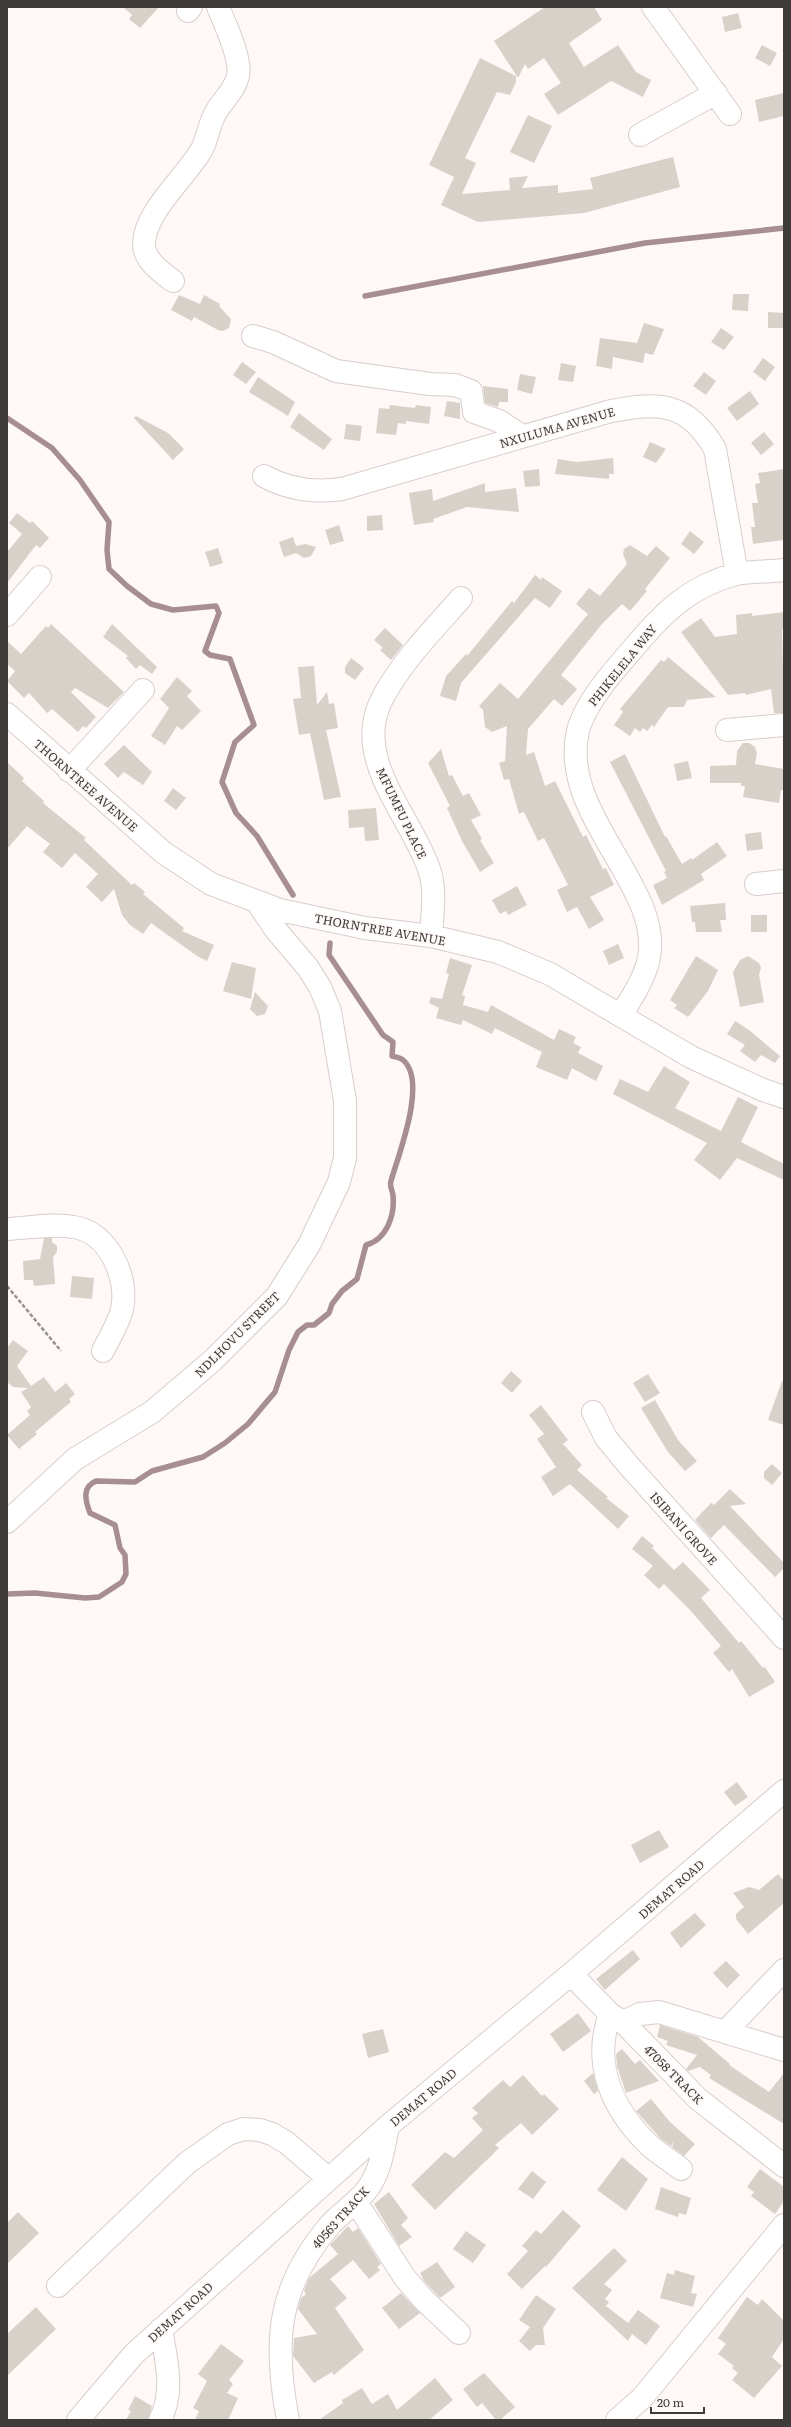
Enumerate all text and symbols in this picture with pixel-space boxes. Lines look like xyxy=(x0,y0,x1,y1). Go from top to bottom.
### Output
street label: NXULUMA AVENUE xyxy=(497,402,617,452)
street label: PHIKELELA WAY xyxy=(583,620,661,710)
street label: THORNTREE AVENUE xyxy=(30,734,143,836)
street label: MFUMFU PLACE xyxy=(372,764,432,862)
street label: THORNTREE AVENUE xyxy=(313,909,448,950)
street label: NDLHOVU STREET xyxy=(190,1287,284,1381)
street label: ISIBANI GROVE xyxy=(646,1487,722,1569)
street label: DEMAT ROAD xyxy=(634,1855,708,1923)
street label: 47058 TRACK xyxy=(640,2040,708,2108)
street label: DEMAT ROAD xyxy=(386,2064,460,2130)
street label: 40563 TRACK xyxy=(307,2182,373,2252)
street label: DEMAT ROAD xyxy=(143,2278,217,2346)
scale bar xyxy=(651,2389,704,2415)
text: 20 m xyxy=(657,2393,684,2411)

